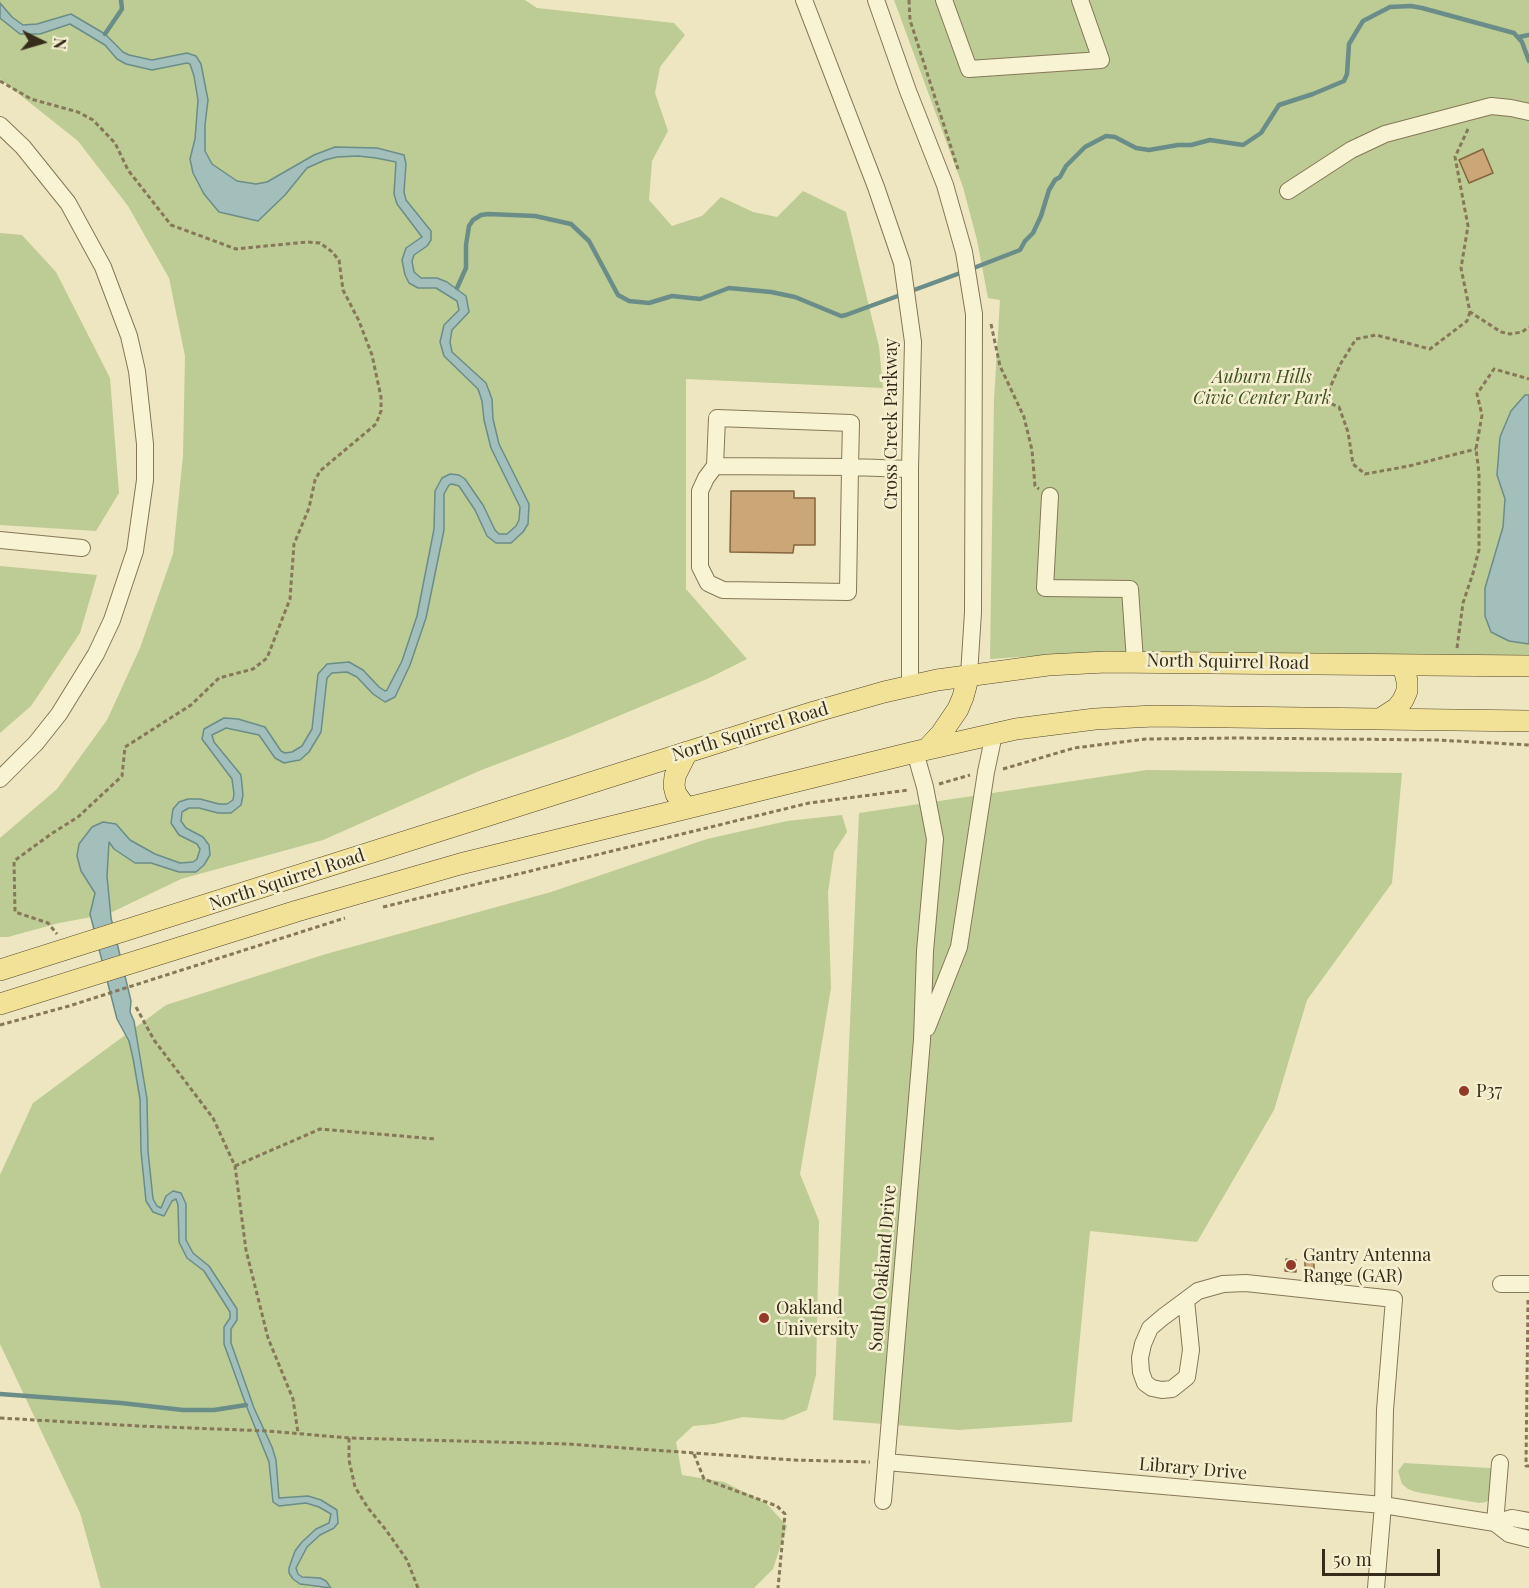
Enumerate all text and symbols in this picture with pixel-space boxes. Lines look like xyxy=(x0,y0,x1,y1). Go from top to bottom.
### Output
north arrow xyxy=(12,12,72,72)
text: N xyxy=(49,37,71,50)
street label: Cross Creek Parkway xyxy=(880,338,902,510)
park label: Auburn Hills Civic Center Park xyxy=(1193,366,1331,409)
street label: North Squirrel Road xyxy=(1147,650,1309,674)
street label: North Squirrel Road xyxy=(669,698,831,766)
street label: North Squirrel Road xyxy=(206,845,368,915)
place label: P37 xyxy=(1476,1080,1502,1102)
marker: P37 xyxy=(1457,1084,1471,1098)
street label: South Oakland Drive xyxy=(865,1184,901,1352)
place label: Gantry Antenna Range (GAR) xyxy=(1303,1244,1431,1286)
marker: Gantry Antenna Range (GAR) xyxy=(1284,1258,1298,1272)
place label: Oakland University xyxy=(776,1297,859,1340)
marker: Oakland University xyxy=(757,1311,771,1325)
street label: Library Drive xyxy=(1138,1454,1248,1484)
scale bar xyxy=(1325,1537,1444,1575)
text: 50 m xyxy=(1333,1547,1372,1571)

